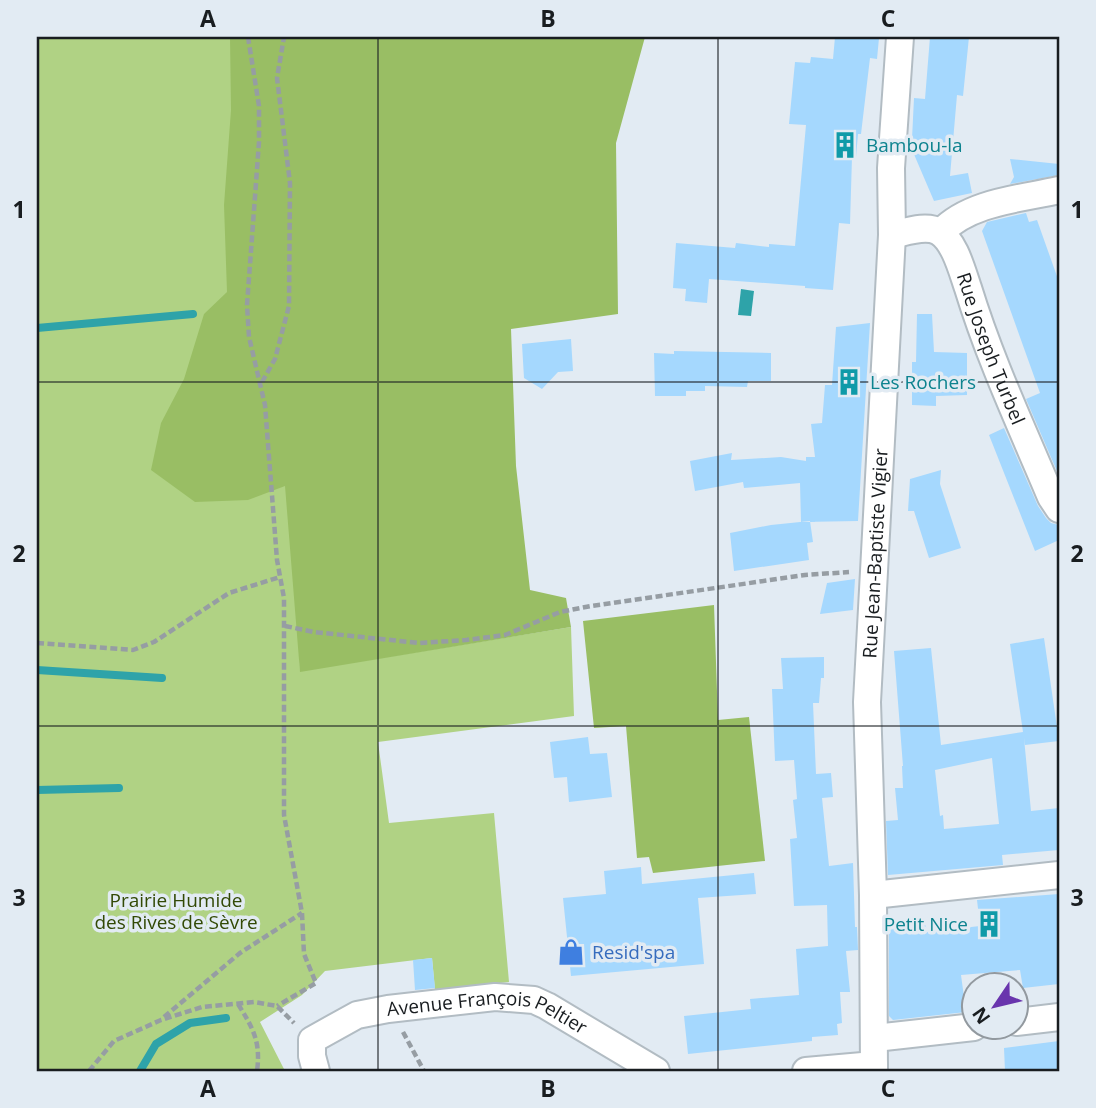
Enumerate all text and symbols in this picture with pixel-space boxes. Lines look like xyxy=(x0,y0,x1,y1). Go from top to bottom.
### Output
text: A xyxy=(200,2,216,34)
text: B xyxy=(540,2,556,34)
text: C xyxy=(881,2,895,34)
building icon: Bambou-la xyxy=(830,130,860,160)
place label: Bambou-la xyxy=(866,132,963,158)
text: 1 xyxy=(12,193,26,225)
text: 1 xyxy=(1070,193,1084,225)
street label: Rue Joseph Turbel xyxy=(951,269,1031,428)
building icon: Les Rochers xyxy=(834,367,864,397)
place label: Les Rochers xyxy=(870,369,976,395)
street label: Rue Jean-Baptiste Vigier xyxy=(856,447,894,659)
text: 2 xyxy=(12,537,26,569)
text: 2 xyxy=(1070,537,1084,569)
text: 3 xyxy=(12,881,26,913)
text: 3 xyxy=(1070,881,1084,913)
park label: Prairie Humide des Rives de Sèvre xyxy=(94,887,258,935)
building icon: Petit Nice xyxy=(974,909,1004,939)
place label: Petit Nice xyxy=(884,911,968,937)
shop icon: Resid'spa xyxy=(556,937,586,967)
place label: Resid'spa xyxy=(592,939,675,965)
north arrow xyxy=(960,972,1030,1042)
street label: Avenue François Peltier xyxy=(385,984,592,1040)
text: N xyxy=(966,1002,996,1030)
text: A xyxy=(200,1072,216,1104)
text: B xyxy=(540,1072,556,1104)
text: C xyxy=(881,1072,895,1104)

